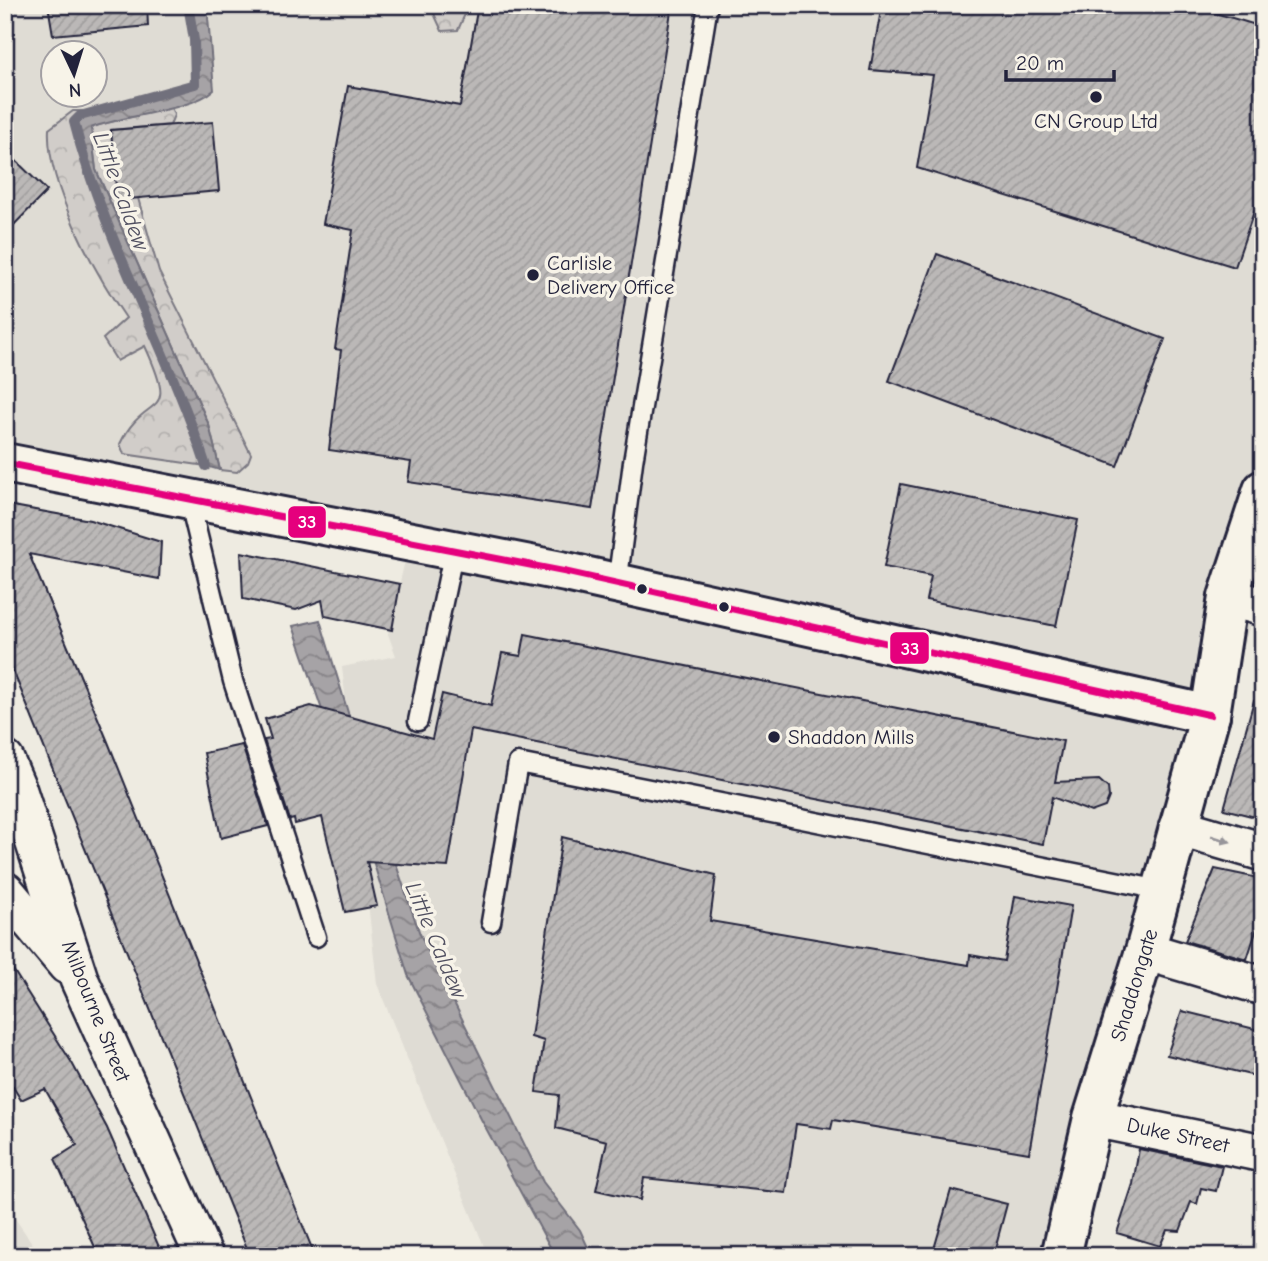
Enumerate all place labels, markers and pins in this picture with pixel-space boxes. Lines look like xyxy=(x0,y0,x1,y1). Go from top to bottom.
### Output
marker: CN Group Ltd xyxy=(1088,89,1104,105)
place label: CN Group Ltd xyxy=(1034,109,1158,133)
place label: Carlisle Delivery Office xyxy=(547,251,674,299)
marker: Carlisle Delivery Office xyxy=(525,267,541,283)
unlabelled marker xyxy=(635,582,649,596)
unlabelled marker xyxy=(717,600,731,614)
place label: Shaddon Mills xyxy=(788,725,914,749)
marker: Shaddon Mills xyxy=(766,729,782,745)

